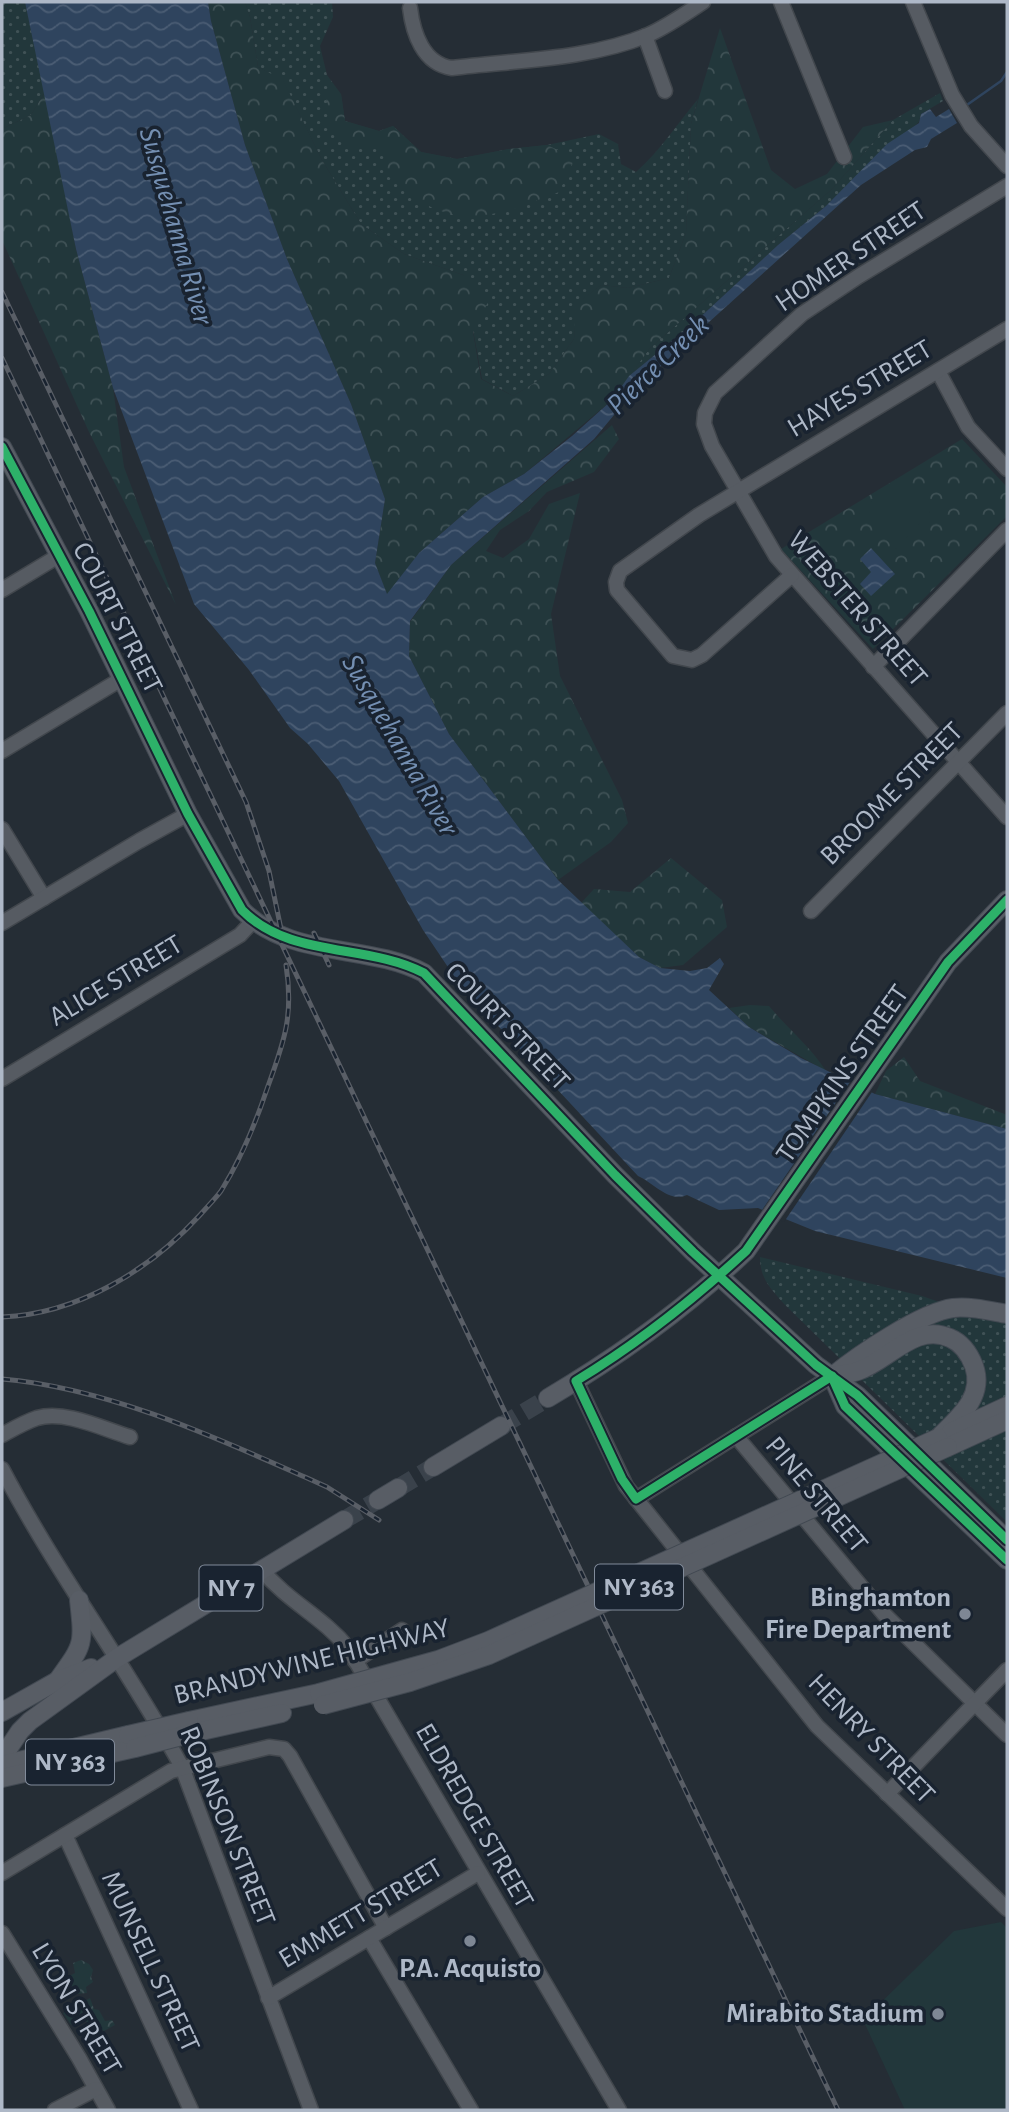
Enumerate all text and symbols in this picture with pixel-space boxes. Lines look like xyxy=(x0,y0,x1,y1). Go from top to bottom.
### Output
water label: Susquehanna River xyxy=(133,124,219,329)
street label: HOMER STREET xyxy=(771,196,932,318)
water label: Pierce Creek xyxy=(601,309,715,421)
street label: HAYES STREET xyxy=(783,335,937,443)
street label: WEBSTER STREET xyxy=(782,526,932,693)
street label: COURT STREET xyxy=(67,538,167,698)
water label: Susquehanna River xyxy=(336,649,465,842)
street label: BROOME STREET xyxy=(815,717,969,871)
street label: ALICE STREET xyxy=(44,930,188,1032)
street label: COURT STREET xyxy=(439,958,575,1096)
street label: TOMPKINS STREET xyxy=(771,980,915,1168)
street label: PINE STREET xyxy=(760,1432,873,1559)
road number: NY 363 xyxy=(595,1564,683,1610)
road number: NY 7 xyxy=(200,1566,262,1610)
place label: Binghamton Fire Department xyxy=(765,1584,952,1644)
marker: Binghamton Fire Department xyxy=(957,1606,973,1622)
street label: BRANDYWINE HIGHWAY xyxy=(171,1614,453,1710)
street label: HENRY STREET xyxy=(802,1669,940,1810)
street label: ELDREDGE STREET xyxy=(410,1719,538,1913)
street label: ROBINSON STREET xyxy=(174,1722,280,1930)
road number: NY 363 xyxy=(26,1740,114,1784)
street label: EMMETT STREET xyxy=(274,1854,448,1974)
street label: MUNSELL STREET xyxy=(96,1867,204,2057)
marker: P.A. Acquisto xyxy=(462,1933,478,1949)
street label: LYON STREET xyxy=(26,1938,126,2080)
place label: P.A. Acquisto xyxy=(399,1955,541,1983)
place label: Mirabito Stadium xyxy=(726,2000,924,2028)
marker: Mirabito Stadium xyxy=(930,2006,946,2022)

